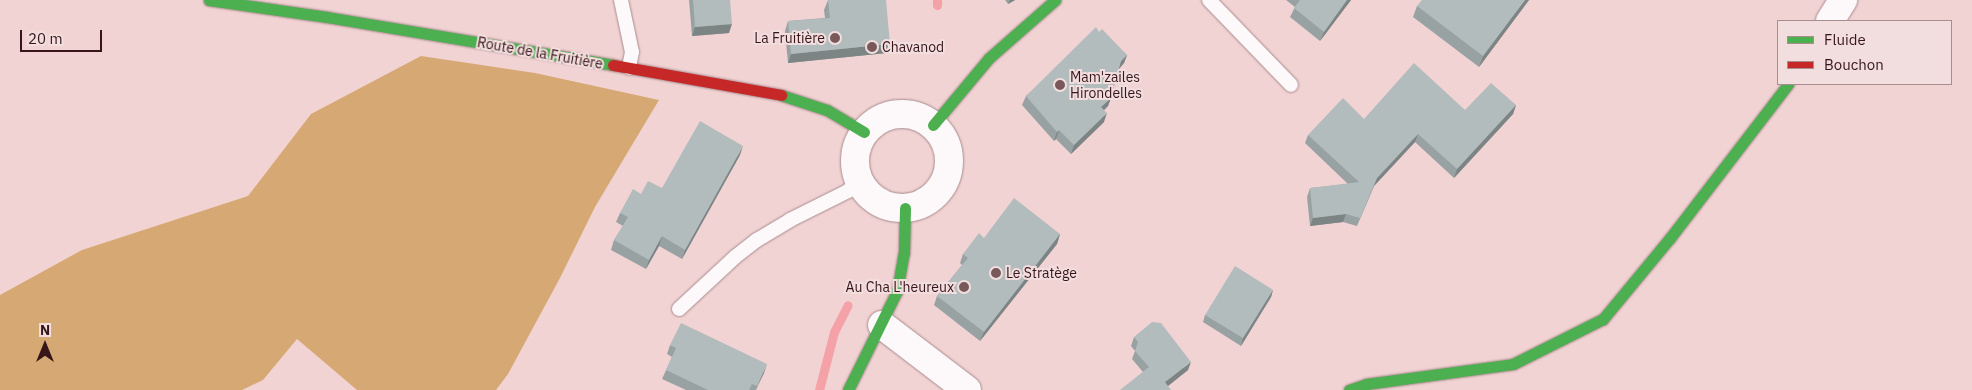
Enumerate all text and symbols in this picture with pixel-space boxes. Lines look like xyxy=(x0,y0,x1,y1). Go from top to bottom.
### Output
scale bar xyxy=(22,20,105,52)
legend xyxy=(1777,20,1952,85)
text: 20 m xyxy=(28,29,63,48)
place label: La Fruitière xyxy=(754,30,825,46)
text: Fluide xyxy=(1824,30,1866,49)
marker: La Fruitière xyxy=(829,32,841,44)
street label: Route de la Fruitière xyxy=(476,34,604,72)
place label: Chavanod xyxy=(882,39,944,55)
marker: Chavanod xyxy=(866,41,878,53)
text: Bouchon xyxy=(1824,55,1884,74)
place label: Mam'zailes Hirondelles xyxy=(1070,69,1142,102)
marker: Mam'zailes Hirondelles xyxy=(1054,79,1066,91)
place label: Le Stratège xyxy=(1006,265,1077,281)
marker: Le Stratège xyxy=(990,267,1002,279)
place label: Au Cha L'heureux xyxy=(846,279,954,295)
marker: Au Cha L'heureux xyxy=(958,281,970,293)
north arrow xyxy=(20,320,70,370)
text: N xyxy=(40,321,50,339)

